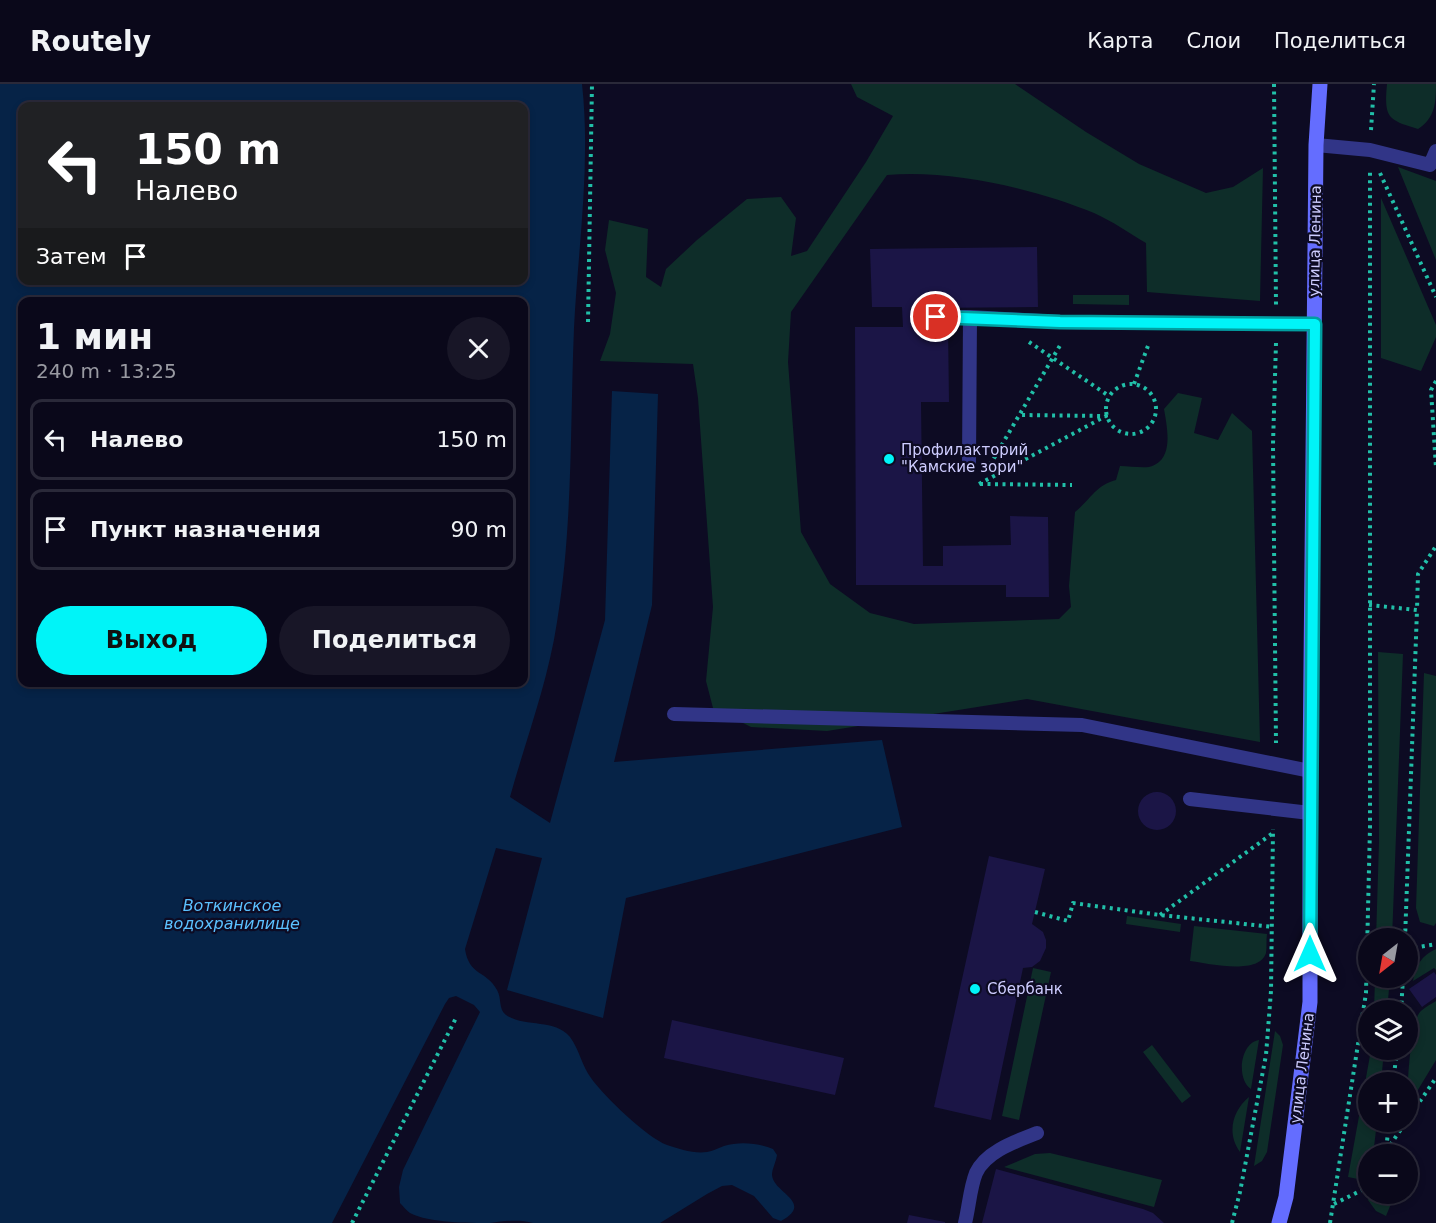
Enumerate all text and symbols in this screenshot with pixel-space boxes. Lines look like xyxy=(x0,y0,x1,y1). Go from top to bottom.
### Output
text: Routely xyxy=(30,25,151,58)
text: Карта xyxy=(1087,29,1153,53)
text: Слои xyxy=(1186,29,1241,53)
text: Поделиться xyxy=(1274,29,1406,53)
text: 150 m xyxy=(135,125,281,174)
icon: left xyxy=(36,126,114,204)
text: Налево xyxy=(135,175,238,206)
street label: улица Ленина xyxy=(1305,185,1325,297)
icon: arrive xyxy=(119,240,152,273)
text: Затем xyxy=(36,244,107,269)
pin xyxy=(910,291,961,342)
icon: arrive xyxy=(919,300,952,333)
text: 1 мин xyxy=(36,316,153,357)
button: close xyxy=(447,317,510,380)
text: 240 m · 13:25 xyxy=(36,359,177,383)
icon: left xyxy=(39,423,72,456)
text: Налево xyxy=(90,427,183,452)
text: 150 m xyxy=(437,427,507,452)
place label: Профилакторий "Камские зори" xyxy=(901,441,1028,476)
marker: Профилакторий "Камские зори" xyxy=(882,452,896,466)
icon: arrive xyxy=(39,513,72,546)
text: Пункт назначения xyxy=(90,517,321,542)
text: 90 m xyxy=(451,517,507,542)
button: Выход xyxy=(36,606,267,675)
button: Поделиться xyxy=(279,606,510,675)
water label: Воткинское водохранилище xyxy=(164,896,300,933)
position arrow xyxy=(1278,922,1342,986)
north arrow xyxy=(1358,928,1418,988)
map controls xyxy=(1358,928,1418,1204)
place label: Сбербанк xyxy=(987,980,1063,998)
marker: Сбербанк xyxy=(968,982,982,996)
button: layers xyxy=(1358,1000,1418,1060)
street label: улица Ленина xyxy=(1286,1012,1318,1124)
button: + xyxy=(1358,1072,1418,1132)
button: − xyxy=(1358,1144,1418,1204)

